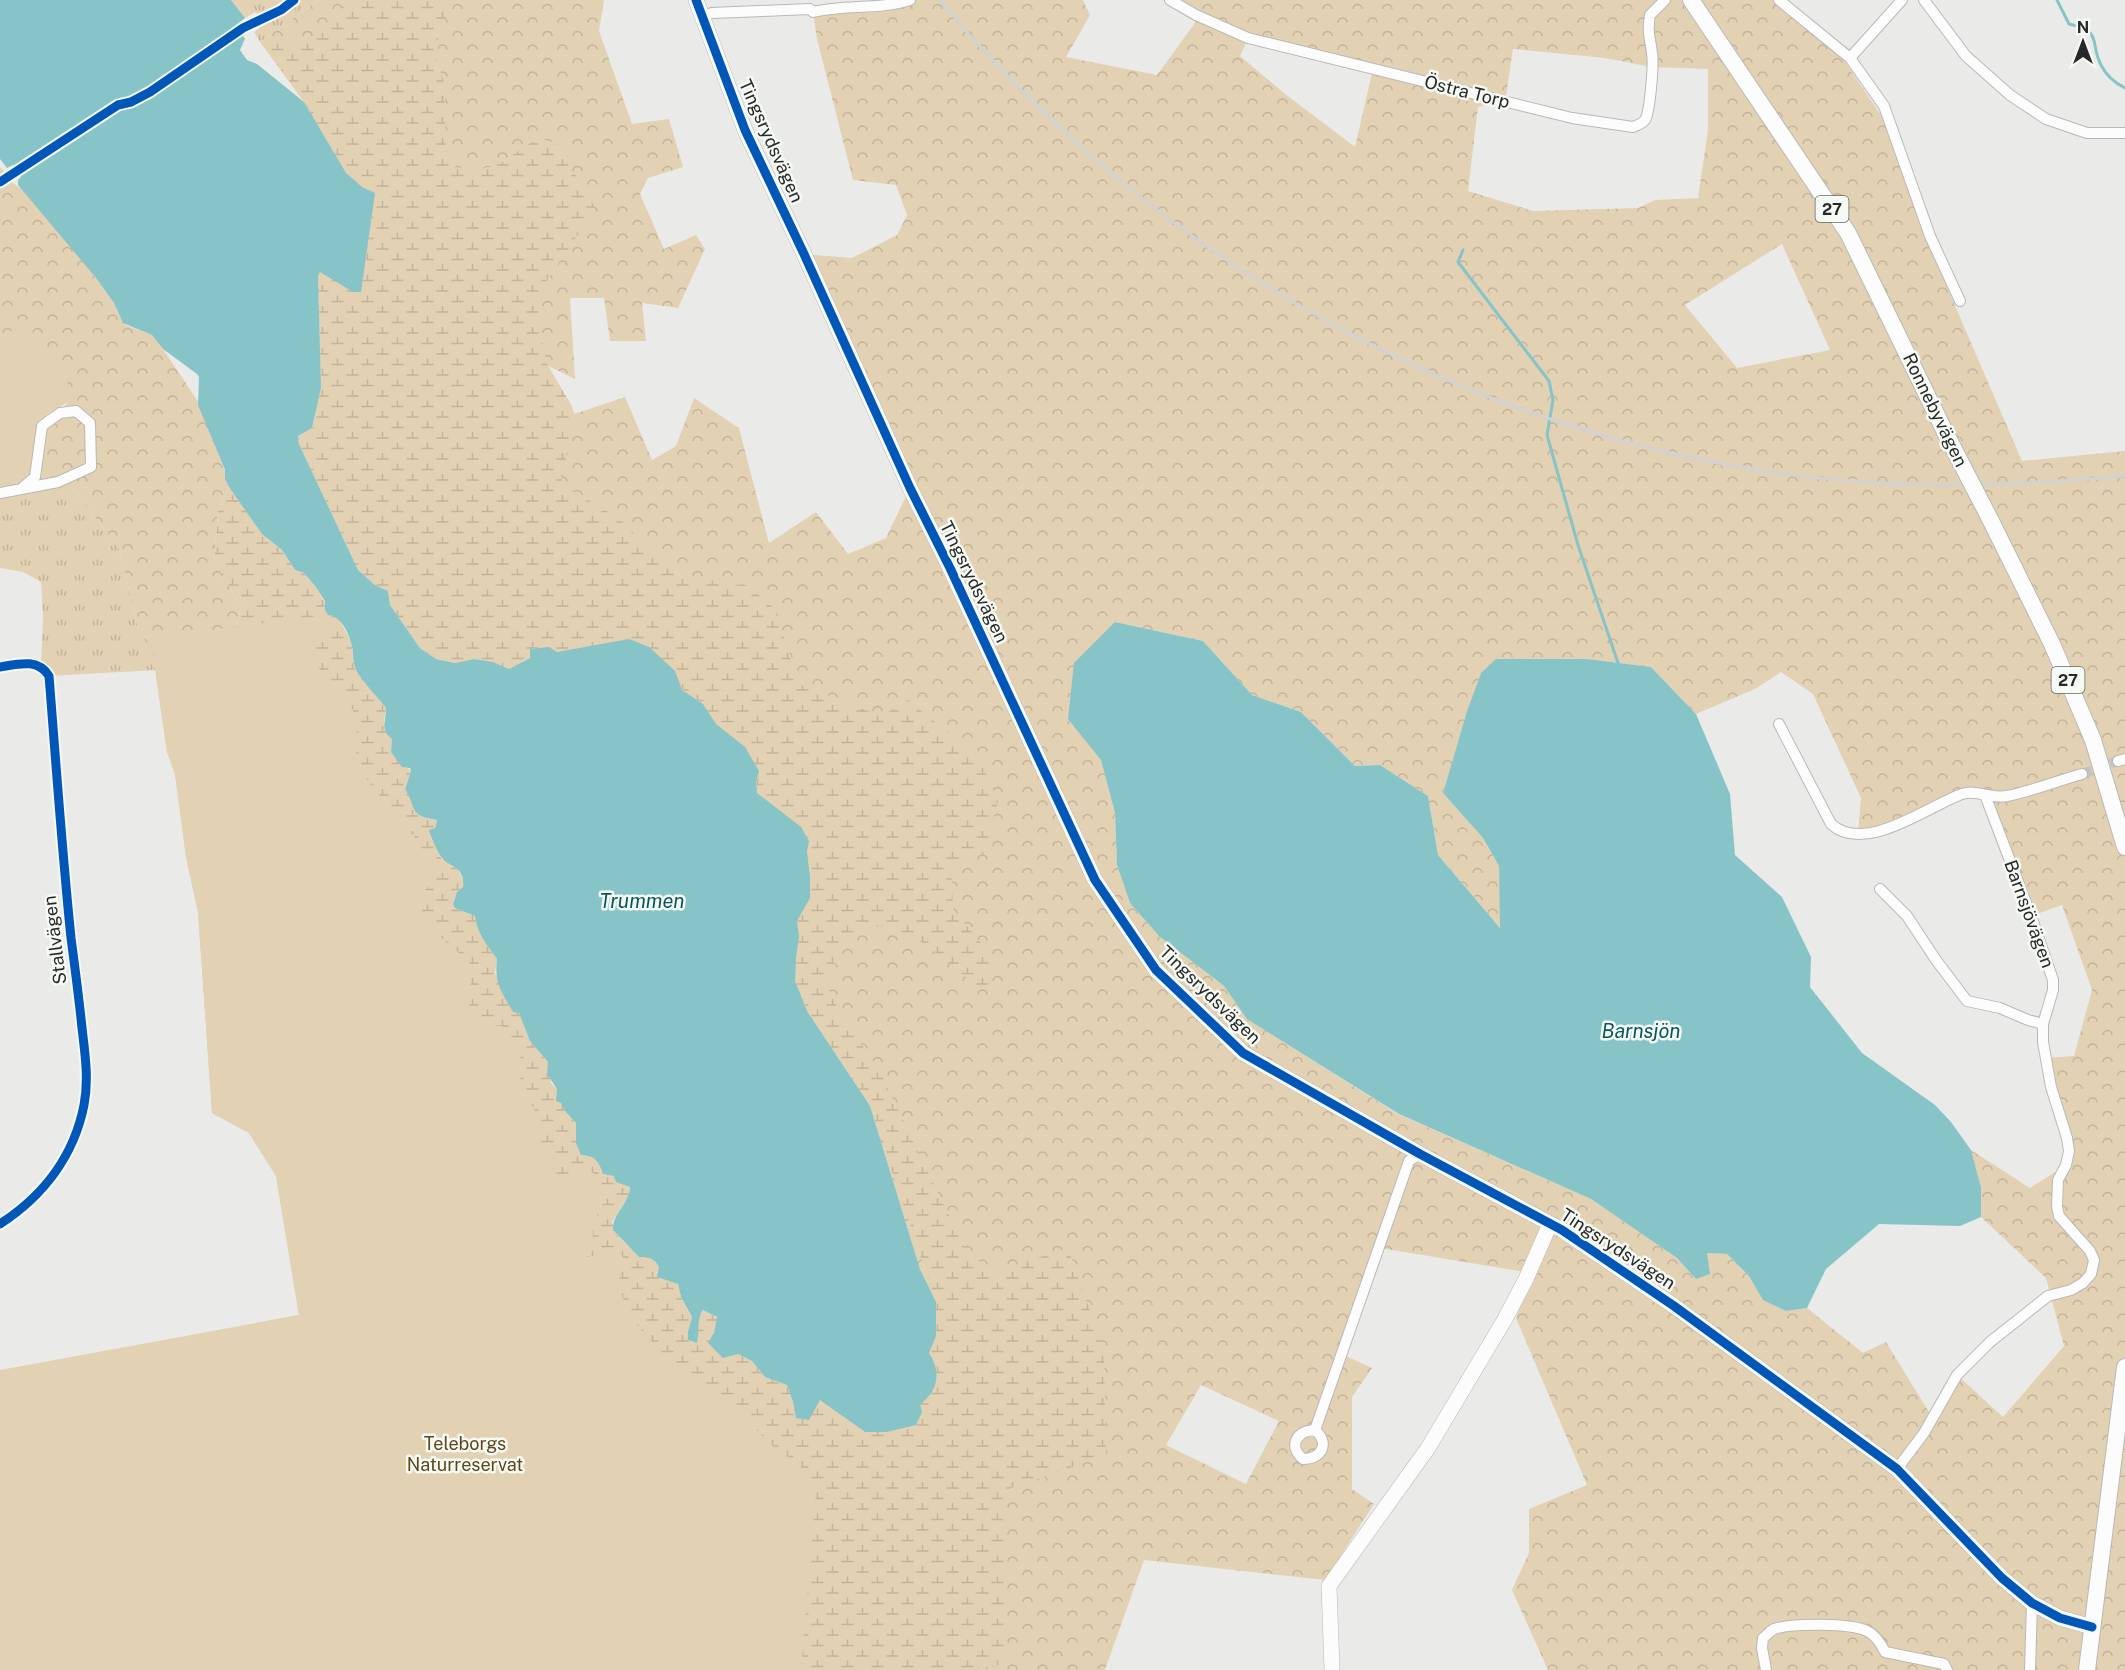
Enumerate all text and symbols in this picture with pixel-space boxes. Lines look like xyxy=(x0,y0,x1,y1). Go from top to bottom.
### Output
north arrow xyxy=(2053,12,2113,72)
text: N xyxy=(2077,18,2089,37)
street label: Östra Torp xyxy=(1422,70,1512,112)
street label: Tingsrydsvägen xyxy=(735,76,808,206)
road number: 27 xyxy=(1816,196,1848,222)
street label: Ronnebyvägen xyxy=(1899,350,1972,470)
street label: Tingsrydsvägen xyxy=(936,518,1013,646)
road number: 27 xyxy=(2052,667,2084,693)
street label: Barnsjövägen xyxy=(2000,857,2059,971)
water label: Trummen xyxy=(600,889,684,913)
street label: Stallvägen xyxy=(39,895,70,986)
street label: Tingsrydsvägen xyxy=(1155,941,1265,1048)
water label: Barnsjön xyxy=(1602,1019,1680,1043)
street label: Tingsrydsvägen xyxy=(1557,1204,1680,1293)
park label: Teleborgs Naturreservat xyxy=(407,1433,523,1475)

